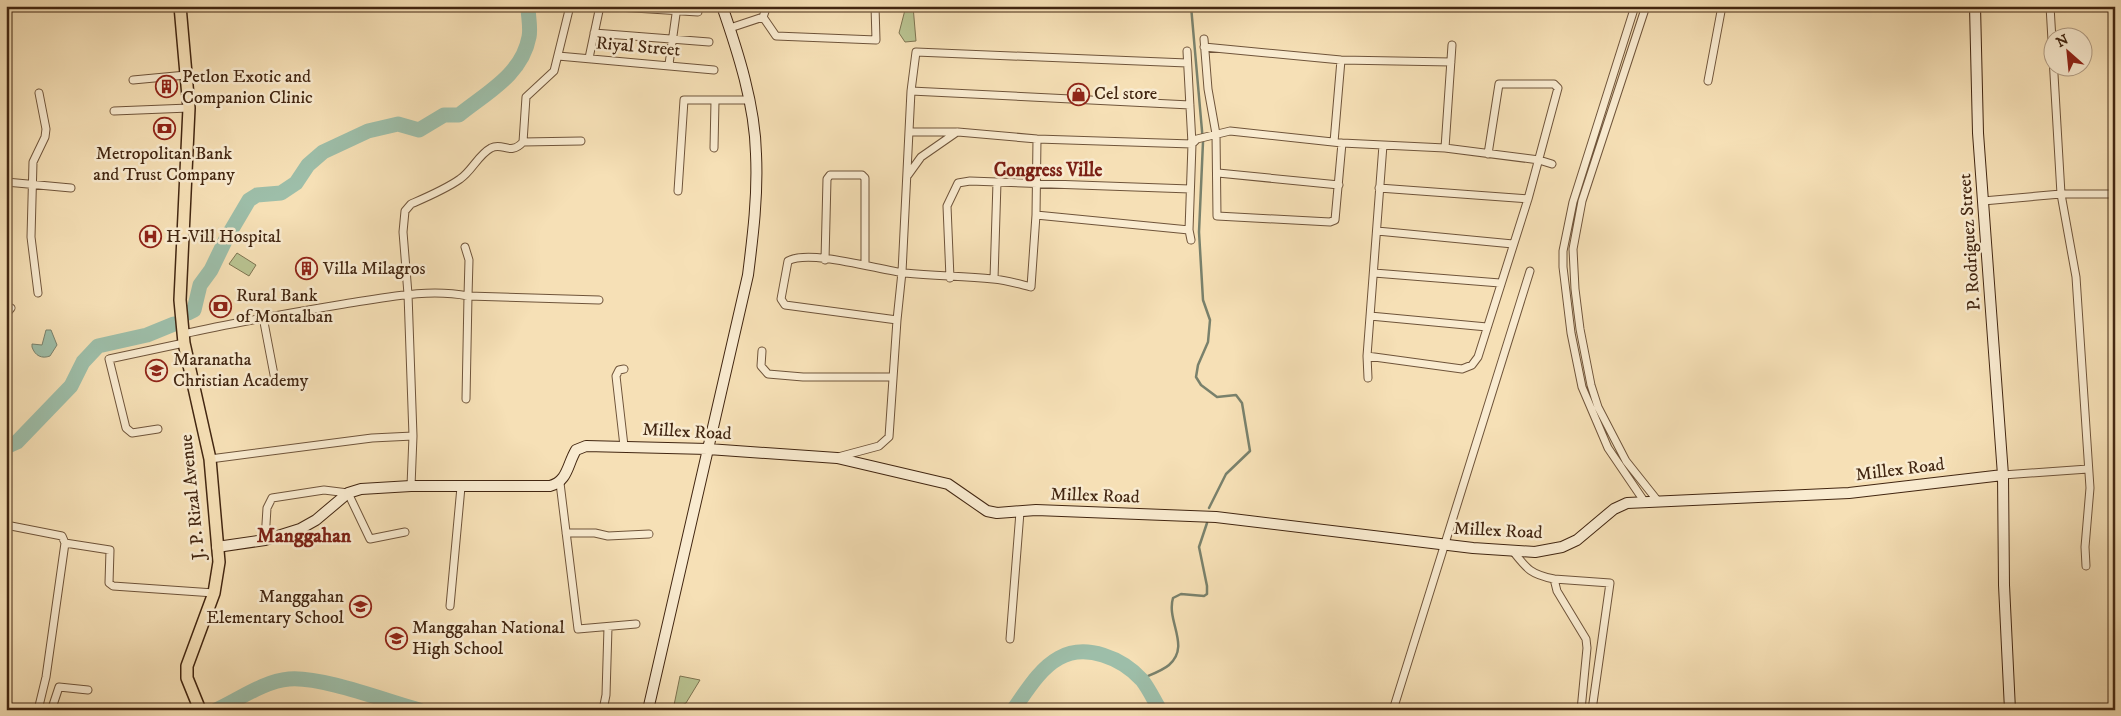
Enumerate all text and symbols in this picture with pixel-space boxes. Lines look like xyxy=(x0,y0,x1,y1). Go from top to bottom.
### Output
north arrow xyxy=(2044,28,2094,78)
text: N xyxy=(2053,30,2072,52)
street label: Riyal Street xyxy=(595,32,681,62)
place label: Petlon Exotic and Companion Clinic xyxy=(182,66,313,109)
building icon: Petlon Exotic and Companion Clinic xyxy=(154,75,178,99)
shop icon: Cel store xyxy=(1066,82,1090,106)
place label: Cel store xyxy=(1094,83,1157,105)
bank icon: Metropolitan Bank and Trust Company xyxy=(152,117,176,141)
place label: Metropolitan Bank and Trust Company xyxy=(93,143,235,186)
district label: Congress Ville xyxy=(994,159,1103,182)
street label: P. Rodriguez Street xyxy=(1954,172,1986,311)
hospital icon: H-Vill Hospital xyxy=(138,225,162,249)
place label: H-Vill Hospital xyxy=(166,226,282,248)
building icon: Villa Milagros xyxy=(295,257,319,281)
place label: Villa Milagros xyxy=(322,258,426,280)
place label: Rural Bank of Montalban xyxy=(236,285,333,328)
bank icon: Rural Bank of Montalban xyxy=(208,294,232,318)
place label: Maranatha Christian Academy xyxy=(173,349,309,392)
school or university icon: Maranatha Christian Academy xyxy=(145,358,169,382)
street label: Millex Road xyxy=(642,419,732,445)
street label: J. P. Rizal Avenue xyxy=(175,433,211,563)
street label: Millex Road xyxy=(1854,454,1946,486)
street label: Millex Road xyxy=(1050,483,1140,509)
street label: Millex Road xyxy=(1453,518,1543,544)
district label: Manggahan xyxy=(257,524,352,549)
place label: Manggahan Elementary School xyxy=(206,586,345,629)
school or university icon: Manggahan Elementary School xyxy=(348,595,372,619)
place label: Manggahan National High School xyxy=(412,617,565,660)
school or university icon: Manggahan National High School xyxy=(384,626,408,650)

